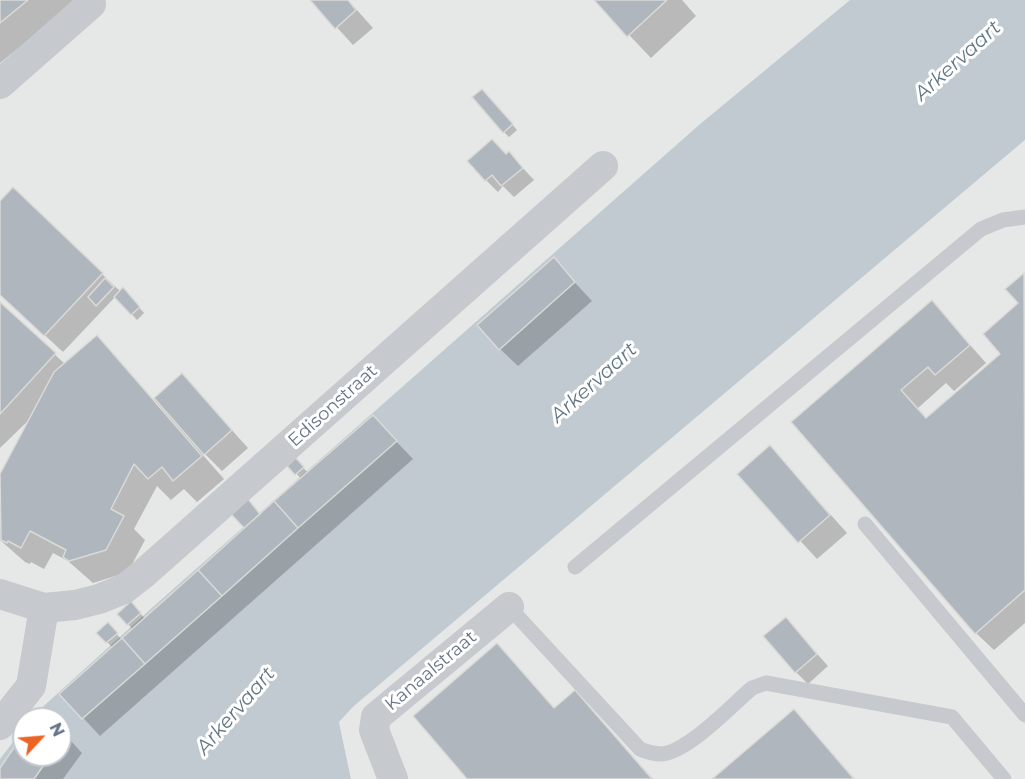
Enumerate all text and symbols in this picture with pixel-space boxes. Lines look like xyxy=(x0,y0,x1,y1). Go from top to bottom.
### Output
water label: Arkervaart xyxy=(910,16,1006,106)
water label: Arkervaart xyxy=(546,338,642,428)
street label: Edisonstraat xyxy=(284,360,382,452)
street label: Kanaalstraat xyxy=(381,627,481,715)
water label: Arkervaart xyxy=(191,662,281,760)
north arrow xyxy=(12,707,72,767)
text: N xyxy=(45,720,68,740)

